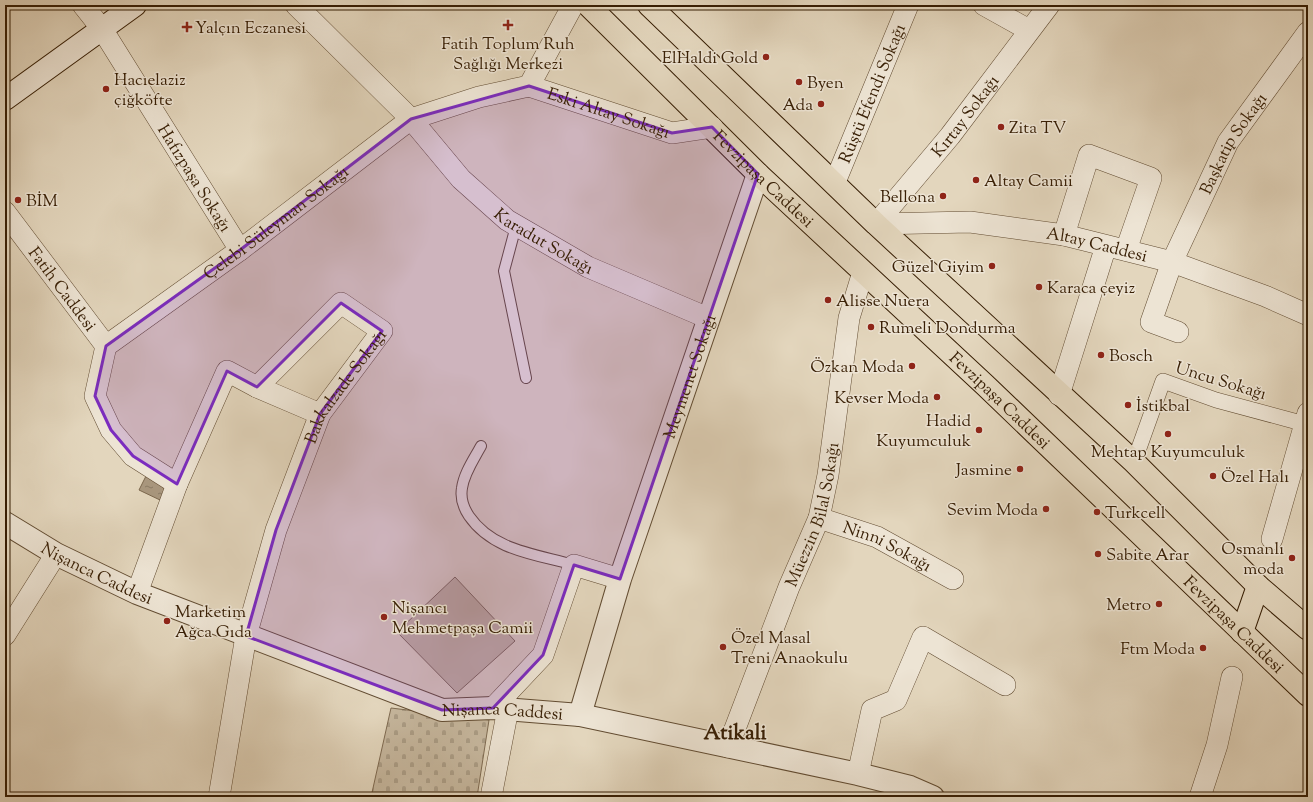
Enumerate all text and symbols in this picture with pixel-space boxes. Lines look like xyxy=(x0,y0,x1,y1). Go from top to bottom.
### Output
place label: Yalçın Eczanesi xyxy=(195,17,306,41)
marker: Fatih Toplum Ruh Sağlığı Merkezi xyxy=(502,19,514,31)
street label: Rüştü Efendi Sokağı xyxy=(834,21,913,167)
marker: Yalçın Eczanesi xyxy=(182,22,192,32)
place label: Fatih Toplum Ruh Sağlığı Merkezi xyxy=(441,33,575,77)
place label: ElHaldi Gold xyxy=(662,47,758,71)
marker: ElHaldi Gold xyxy=(761,52,771,62)
place label: Hacıelaziz çiğköfte xyxy=(114,69,186,113)
street label: Kırtay Sokağı xyxy=(927,71,1006,163)
place label: Byen xyxy=(807,72,844,96)
marker: Byen xyxy=(794,77,804,87)
street label: Eski Altay Sokağı xyxy=(544,83,673,146)
marker: Hacıelaziz çiğköfte xyxy=(101,84,111,94)
street label: Başkatip Sokağı xyxy=(1195,88,1274,199)
place label: Ada xyxy=(783,94,813,118)
marker: Ada xyxy=(816,99,826,109)
place label: Zita TV xyxy=(1009,117,1067,141)
street label: Hafızpaşa Sokağı xyxy=(150,120,236,238)
marker: Zita TV xyxy=(996,122,1006,132)
street label: Fevzipaşa Caddesi xyxy=(707,126,819,234)
street label: Çelebi Süleyman Sokağı xyxy=(199,161,355,287)
place label: Altay Camii xyxy=(984,170,1073,194)
marker: Altay Camii xyxy=(971,175,981,185)
place label: Bellona xyxy=(880,186,935,210)
place label: BİM xyxy=(26,190,58,214)
marker: Bellona xyxy=(938,191,948,201)
marker: BİM xyxy=(13,195,23,205)
street label: Karadut Sokağı xyxy=(488,203,596,282)
street label: Altay Caddesi xyxy=(1045,223,1150,269)
street label: Fatih Caddesi xyxy=(21,243,101,337)
place label: Güzel Giyim xyxy=(892,256,984,280)
marker: Güzel Giyim xyxy=(987,261,997,271)
place label: Karaca çeyiz xyxy=(1047,277,1135,301)
marker: Karaca çeyiz xyxy=(1034,282,1044,292)
place label: Alisse Nuera xyxy=(836,290,930,314)
marker: Alisse Nuera xyxy=(823,295,833,305)
street label: Meymenet Sokağı xyxy=(659,311,723,442)
place label: Rumeli Dondurma xyxy=(879,317,1016,341)
marker: Rumeli Dondurma xyxy=(866,322,876,332)
street label: Bakkalzade Sokağı xyxy=(300,325,393,448)
place label: Bosch xyxy=(1109,345,1153,369)
street label: Fevzipaşa Caddesi xyxy=(943,347,1055,456)
marker: Bosch xyxy=(1096,350,1106,360)
place label: Özkan Moda xyxy=(810,356,904,380)
street label: Uncu Sokağı xyxy=(1172,357,1269,407)
marker: Özkan Moda xyxy=(907,361,917,371)
place label: Kevser Moda xyxy=(834,387,929,411)
marker: Kevser Moda xyxy=(932,392,942,402)
place label: İstikbal xyxy=(1136,395,1190,419)
marker: İstikbal xyxy=(1123,400,1133,410)
place label: Hadid Kuyumculuk xyxy=(876,410,971,454)
marker: Hadid Kuyumculuk xyxy=(974,425,984,435)
marker: Mehtap Kuyumculuk xyxy=(1163,429,1173,439)
street label: Müezzin Bilal Sokağı xyxy=(780,441,846,591)
place label: Mehtap Kuyumculuk xyxy=(1091,441,1245,465)
place label: Jasmine xyxy=(955,459,1012,483)
marker: Jasmine xyxy=(1015,464,1025,474)
place label: Özel Halı xyxy=(1221,466,1289,490)
marker: Özel Halı xyxy=(1208,471,1218,481)
place label: Sevim Moda xyxy=(947,499,1038,523)
place label: Turkcell xyxy=(1105,502,1166,526)
marker: Sevim Moda xyxy=(1041,504,1051,514)
marker: Turkcell xyxy=(1092,507,1102,517)
street label: Ninni Sokağı xyxy=(839,517,935,579)
street label: Nişanca Caddesi xyxy=(36,537,156,612)
place label: Osmanlı moda xyxy=(1221,538,1284,582)
place label: Sabite Arar xyxy=(1106,544,1190,568)
marker: Sabite Arar xyxy=(1093,549,1103,559)
marker: Osmanlı moda xyxy=(1287,553,1297,563)
street label: Fevzipaşa Caddesi xyxy=(1177,571,1289,680)
place label: Metro xyxy=(1106,594,1151,618)
place label: Nişancı Mehmetpaşa Camii xyxy=(392,597,533,641)
marker: Metro xyxy=(1154,599,1164,609)
place label: Marketim Ağca Gıda xyxy=(175,601,252,645)
marker: Nişancı Mehmetpaşa Camii xyxy=(379,612,389,622)
marker: Marketim Ağca Gıda xyxy=(162,616,172,626)
place label: Özel Masal Treni Anaokulu xyxy=(731,627,848,671)
place label: Ftm Moda xyxy=(1120,638,1195,662)
marker: Özel Masal Treni Anaokulu xyxy=(718,642,728,652)
marker: Ftm Moda xyxy=(1198,643,1208,653)
street label: Nişanca Caddesi xyxy=(442,698,564,728)
district label: Atikali xyxy=(704,719,767,749)

